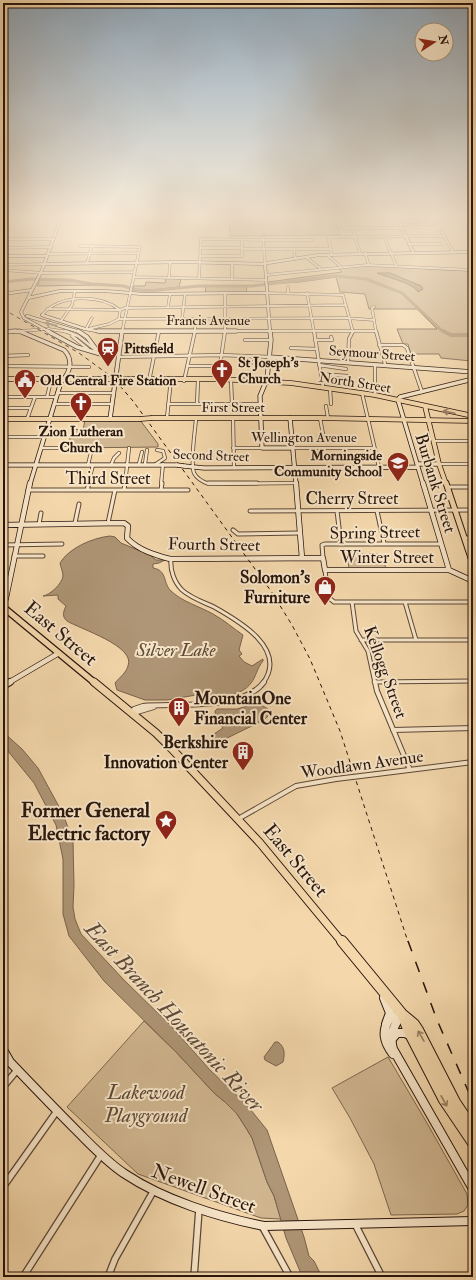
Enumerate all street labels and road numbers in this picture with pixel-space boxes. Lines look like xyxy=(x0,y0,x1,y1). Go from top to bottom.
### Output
street label: Francis Avenue xyxy=(166,312,250,329)
street label: Seymour Street xyxy=(328,342,416,366)
street label: North Street xyxy=(318,368,393,397)
street label: First Street xyxy=(201,399,265,416)
street label: Wellington Avenue xyxy=(250,429,357,446)
street label: Burbank Street xyxy=(410,431,461,536)
street label: Second Street xyxy=(172,446,250,465)
street label: Third Street xyxy=(65,468,151,489)
street label: Cherry Street xyxy=(305,488,399,510)
street label: Spring Street xyxy=(330,521,421,545)
street label: Fourth Street xyxy=(168,533,261,556)
street label: Winter Street xyxy=(339,547,434,568)
street label: East Street xyxy=(19,595,103,672)
street label: Kellogg Street xyxy=(359,623,412,722)
street label: Woodlawn Avenue xyxy=(298,745,425,784)
street label: East Street xyxy=(258,818,334,903)
street label: Newell Street xyxy=(148,1158,260,1219)

